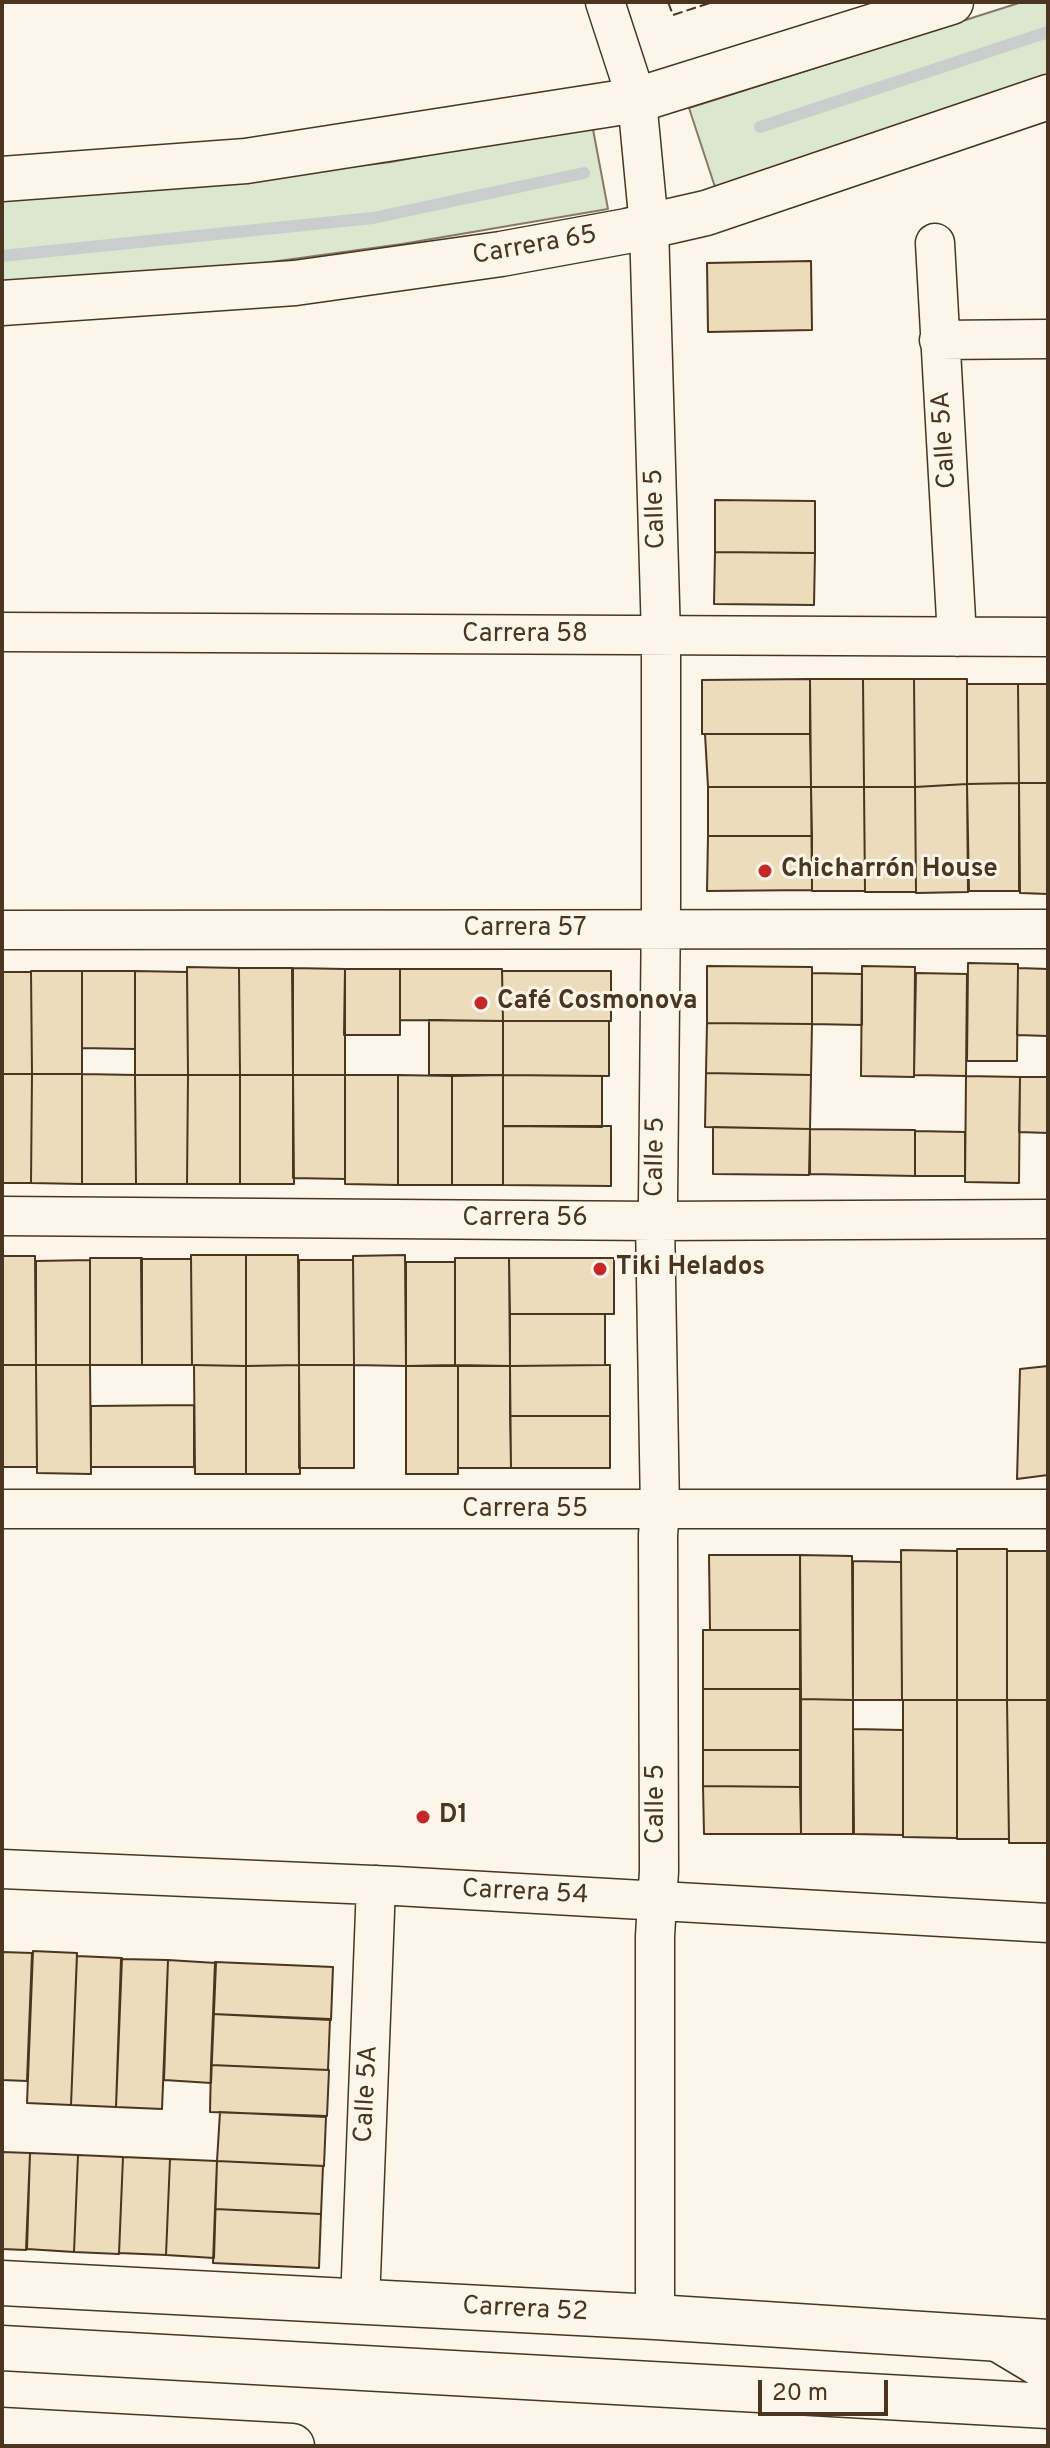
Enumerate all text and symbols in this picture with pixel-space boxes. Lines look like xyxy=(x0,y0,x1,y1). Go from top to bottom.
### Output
street label: Carrera 65 xyxy=(470,221,600,273)
street label: Calle 5A xyxy=(927,390,965,490)
street label: Calle 5 xyxy=(640,468,674,550)
street label: Carrera 58 xyxy=(462,620,588,652)
place label: Chicharrón House xyxy=(781,855,998,887)
marker: Chicharrón House xyxy=(756,862,774,880)
street label: Carrera 57 xyxy=(463,914,587,946)
place label: Café Cosmonova xyxy=(497,987,697,1019)
marker: Café Cosmonova xyxy=(472,994,490,1012)
street label: Calle 5 xyxy=(641,1117,673,1197)
street label: Carrera 56 xyxy=(462,1204,588,1236)
place label: Tiki Helados xyxy=(616,1253,765,1285)
marker: Tiki Helados xyxy=(591,1260,609,1278)
street label: Carrera 55 xyxy=(462,1495,588,1527)
street label: Calle 5 xyxy=(642,1764,674,1844)
place label: D1 xyxy=(439,1801,468,1833)
marker: D1 xyxy=(414,1808,432,1826)
street label: Carrera 54 xyxy=(461,1875,589,1913)
street label: Calle 5A xyxy=(350,2045,386,2143)
street label: Carrera 52 xyxy=(461,2292,589,2330)
scale bar xyxy=(762,2364,892,2414)
text: 20 m xyxy=(772,2379,828,2409)

